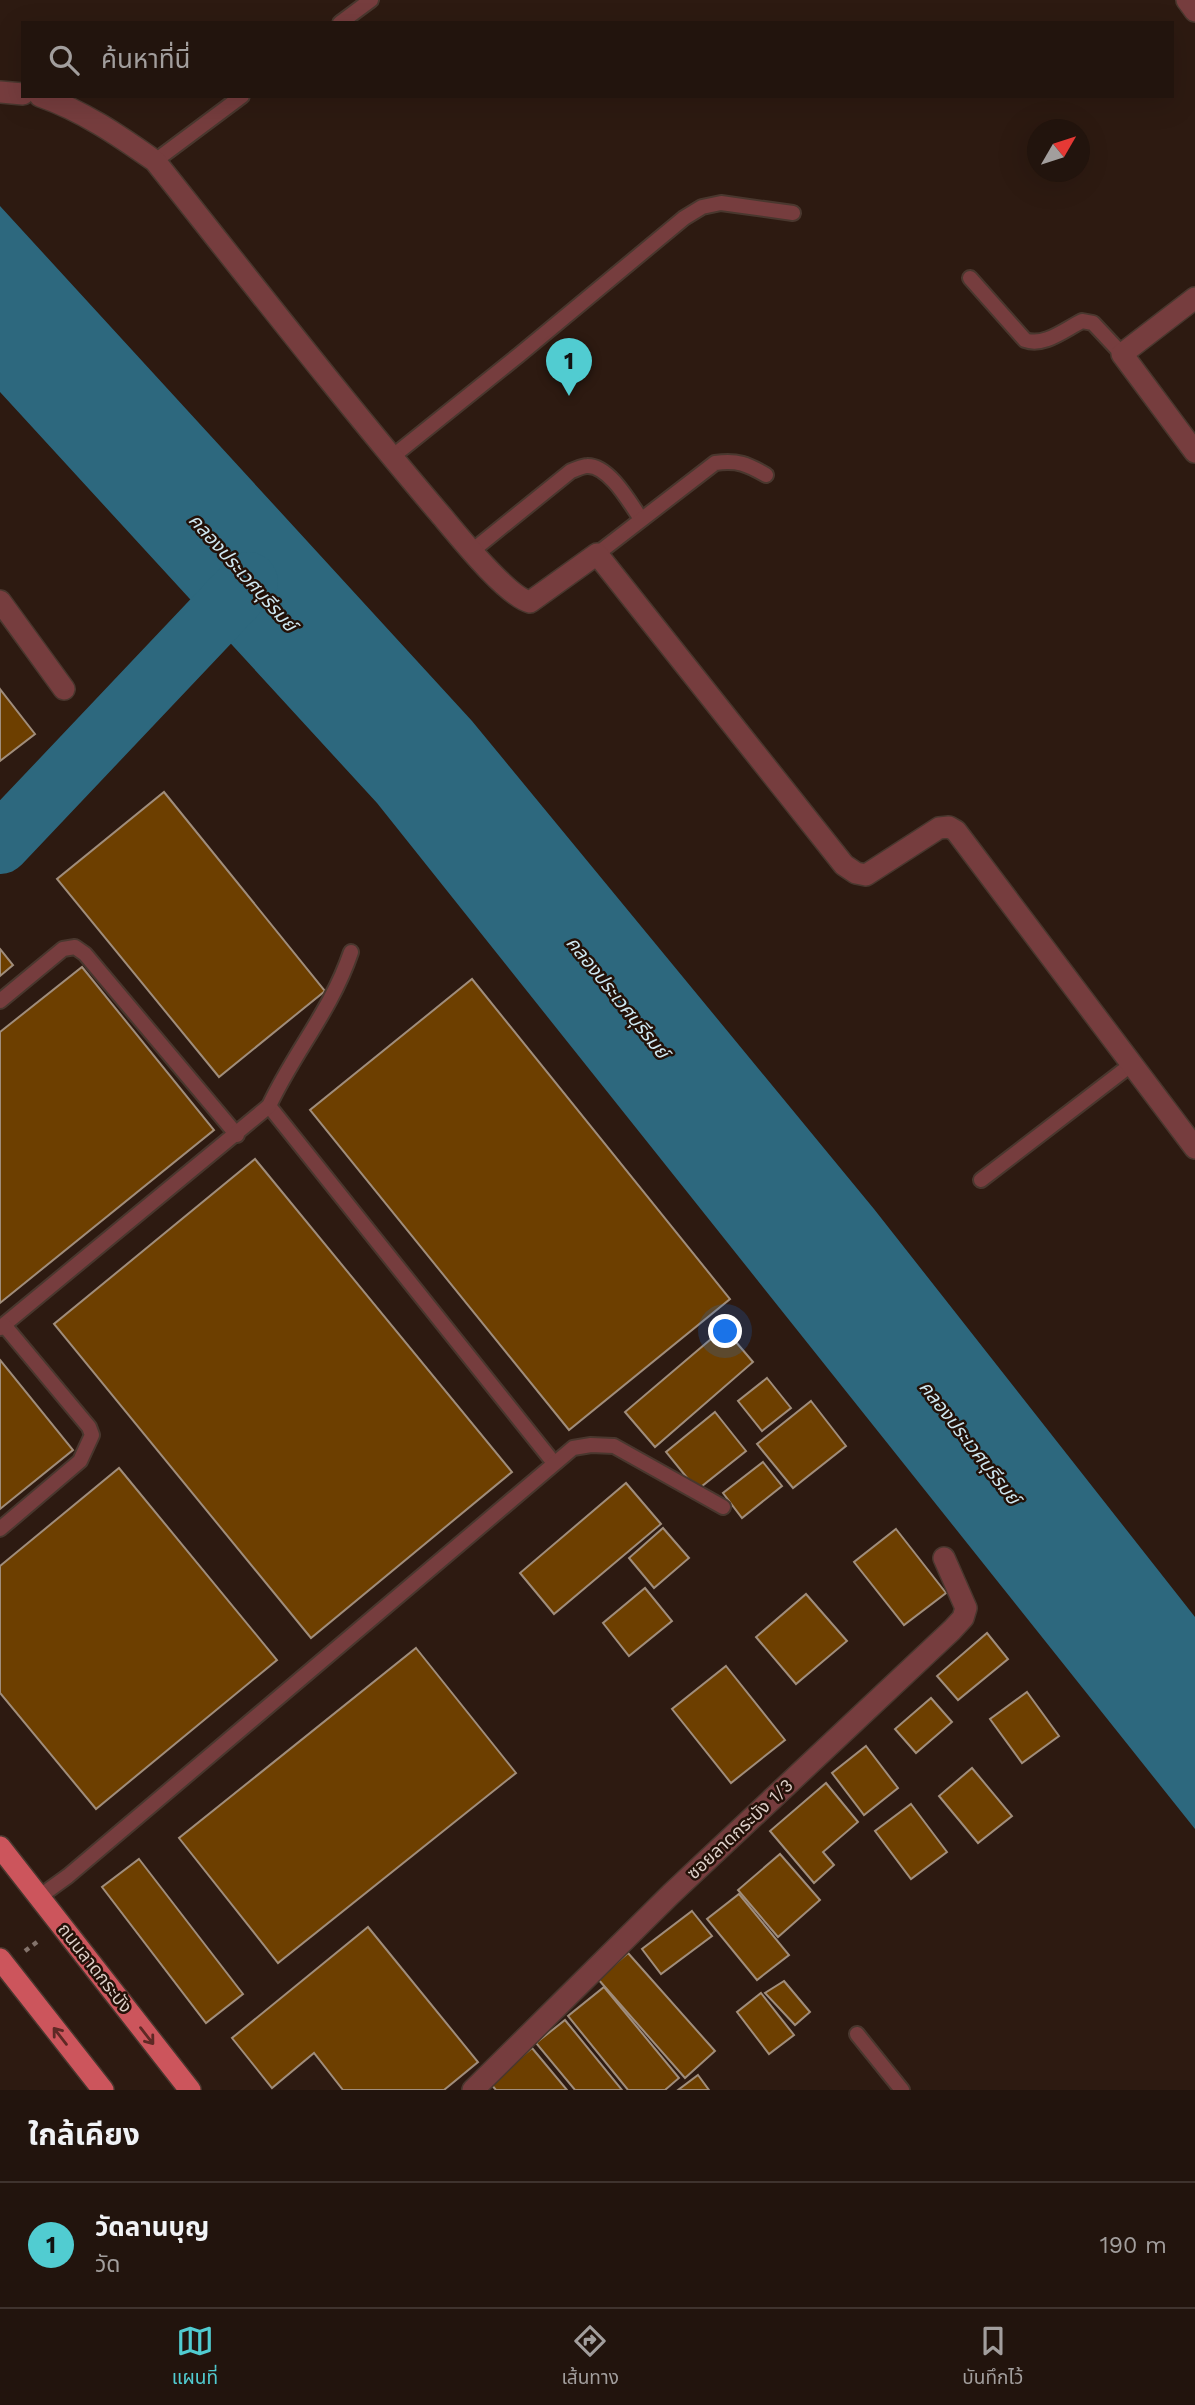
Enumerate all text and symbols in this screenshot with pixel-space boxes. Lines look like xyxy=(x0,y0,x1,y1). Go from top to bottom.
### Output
search box xyxy=(21,21,1174,98)
icon: search xyxy=(45,41,83,79)
text: ค้นหาที่นี่ xyxy=(101,44,191,74)
north arrow xyxy=(1027,119,1090,182)
pin: 1 xyxy=(546,338,592,396)
water label: คลองประเวศบุรีรมย์ xyxy=(184,509,304,639)
water label: คลองประเวศบุรีรมย์ xyxy=(561,932,677,1066)
your location xyxy=(708,1314,742,1348)
water label: คลองประเวศบุรีรมย์ xyxy=(914,1376,1028,1512)
street label: ซอยลาดกระบัง 1/3 xyxy=(682,1774,797,1883)
street label: ถนนลาดกระบัง xyxy=(54,1919,137,2017)
one-way arrow xyxy=(140,2026,155,2044)
one-way arrow xyxy=(53,2028,68,2046)
text: ใกล้เคียง xyxy=(28,2117,140,2152)
text: วัดลานบุญ xyxy=(95,2212,209,2242)
text: 1 xyxy=(46,2232,56,2259)
text: 190 m xyxy=(1100,2232,1167,2259)
text: วัด xyxy=(95,2251,120,2278)
tab: แผนที่ xyxy=(172,2322,218,2393)
tab: เส้นทาง xyxy=(561,2322,619,2393)
tab: บันทึกไว้ xyxy=(962,2322,1023,2393)

